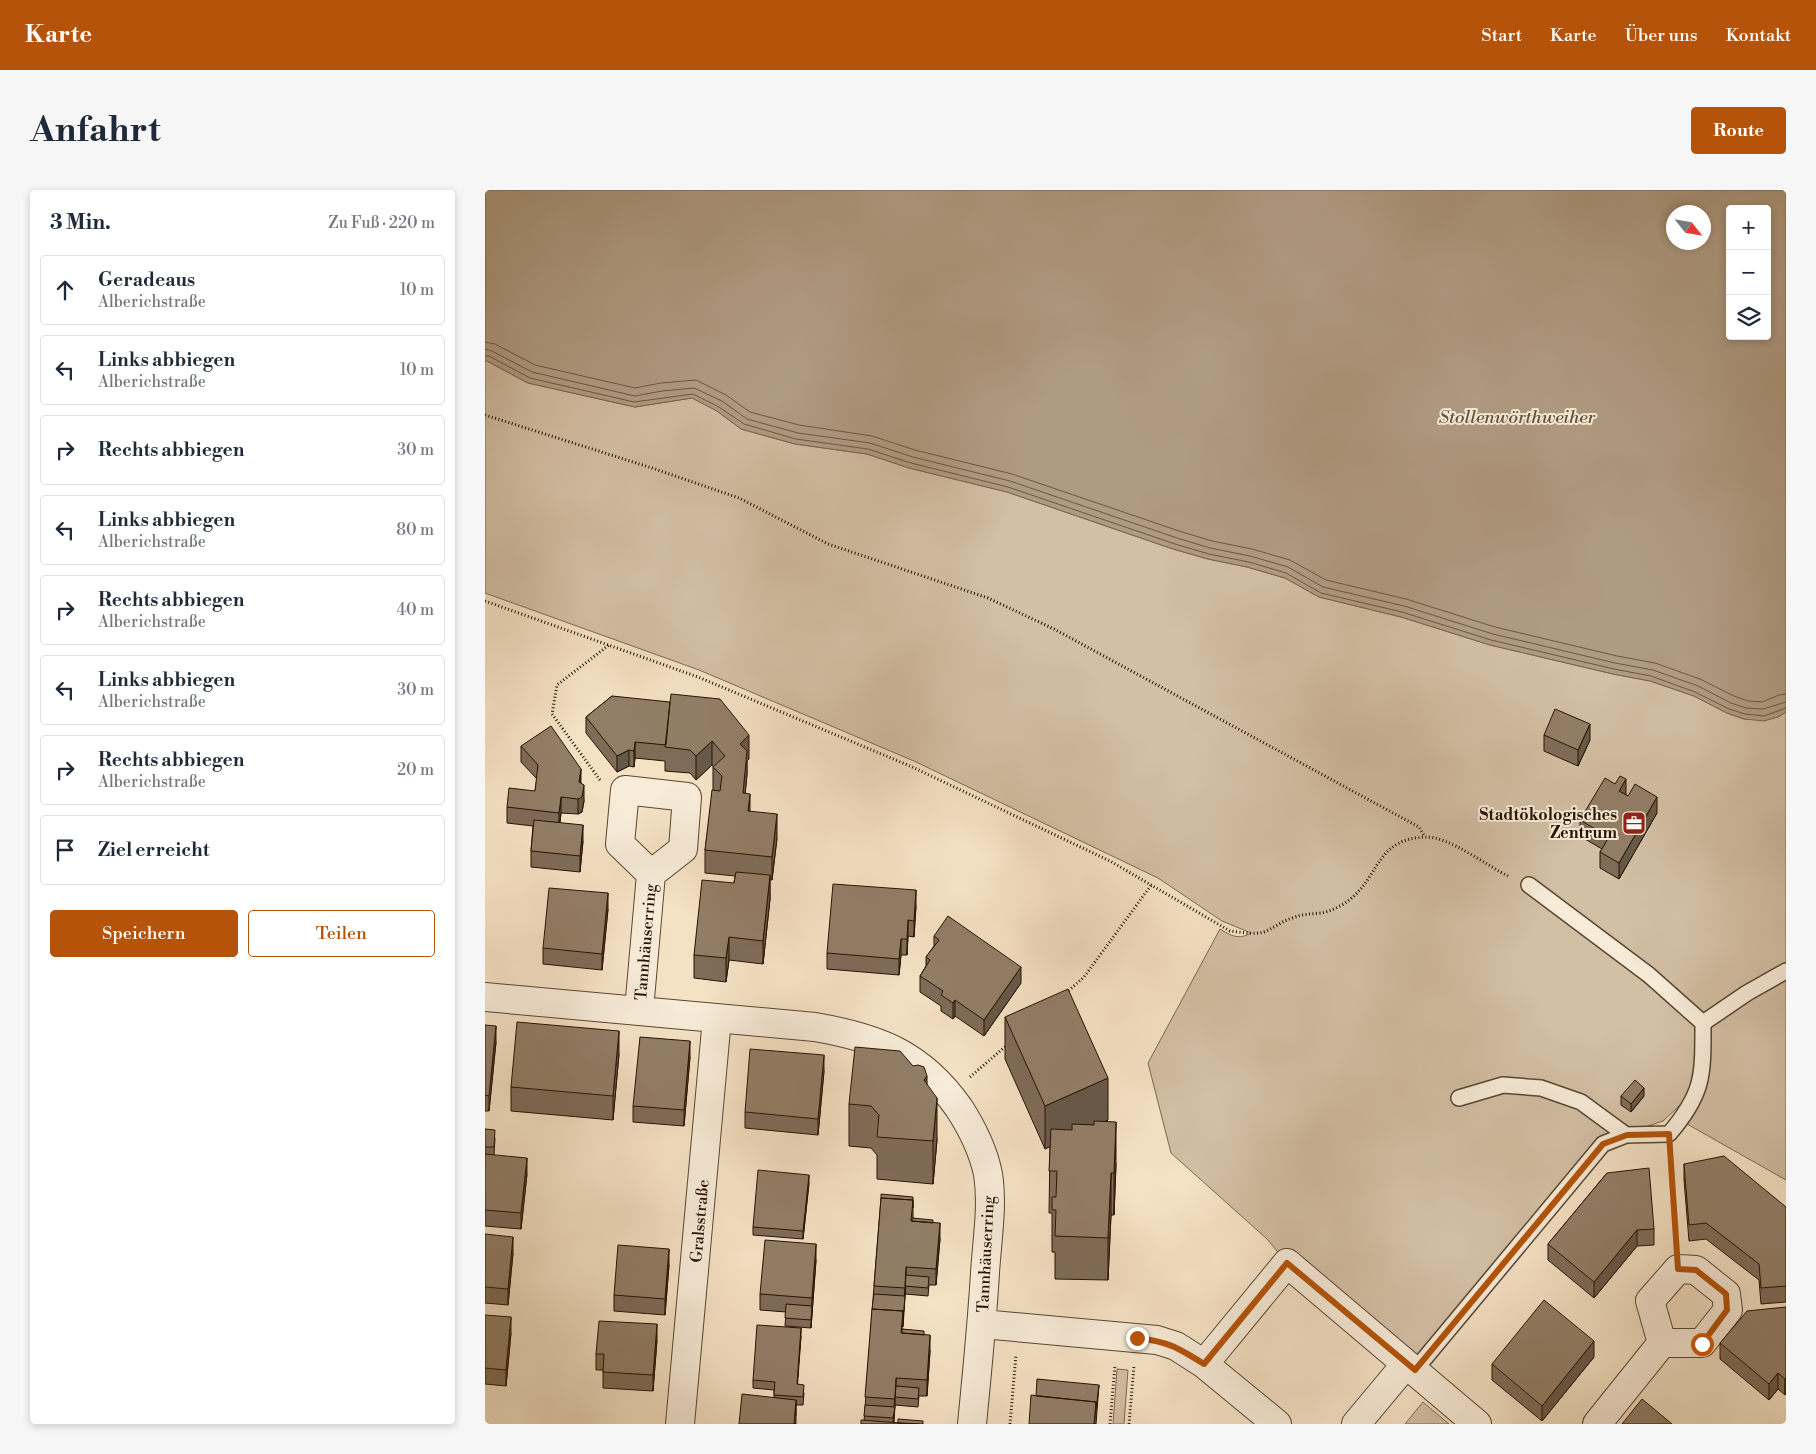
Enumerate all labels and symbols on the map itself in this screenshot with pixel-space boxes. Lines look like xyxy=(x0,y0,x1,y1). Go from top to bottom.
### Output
north arrow xyxy=(1666,205,1711,250)
water label: Stollenwörthweiher xyxy=(1439,406,1596,429)
place label: Stadtökologisches Zentrum xyxy=(1479,805,1617,843)
office icon: Stadtökologisches Zentrum xyxy=(1621,810,1647,836)
street label: Tannhäuserring xyxy=(631,882,661,1001)
street label: Gralsstraße xyxy=(686,1179,714,1263)
street label: Tannhäuserring xyxy=(973,1194,999,1313)
route end xyxy=(1126,1327,1149,1350)
route start xyxy=(1691,1333,1714,1356)

